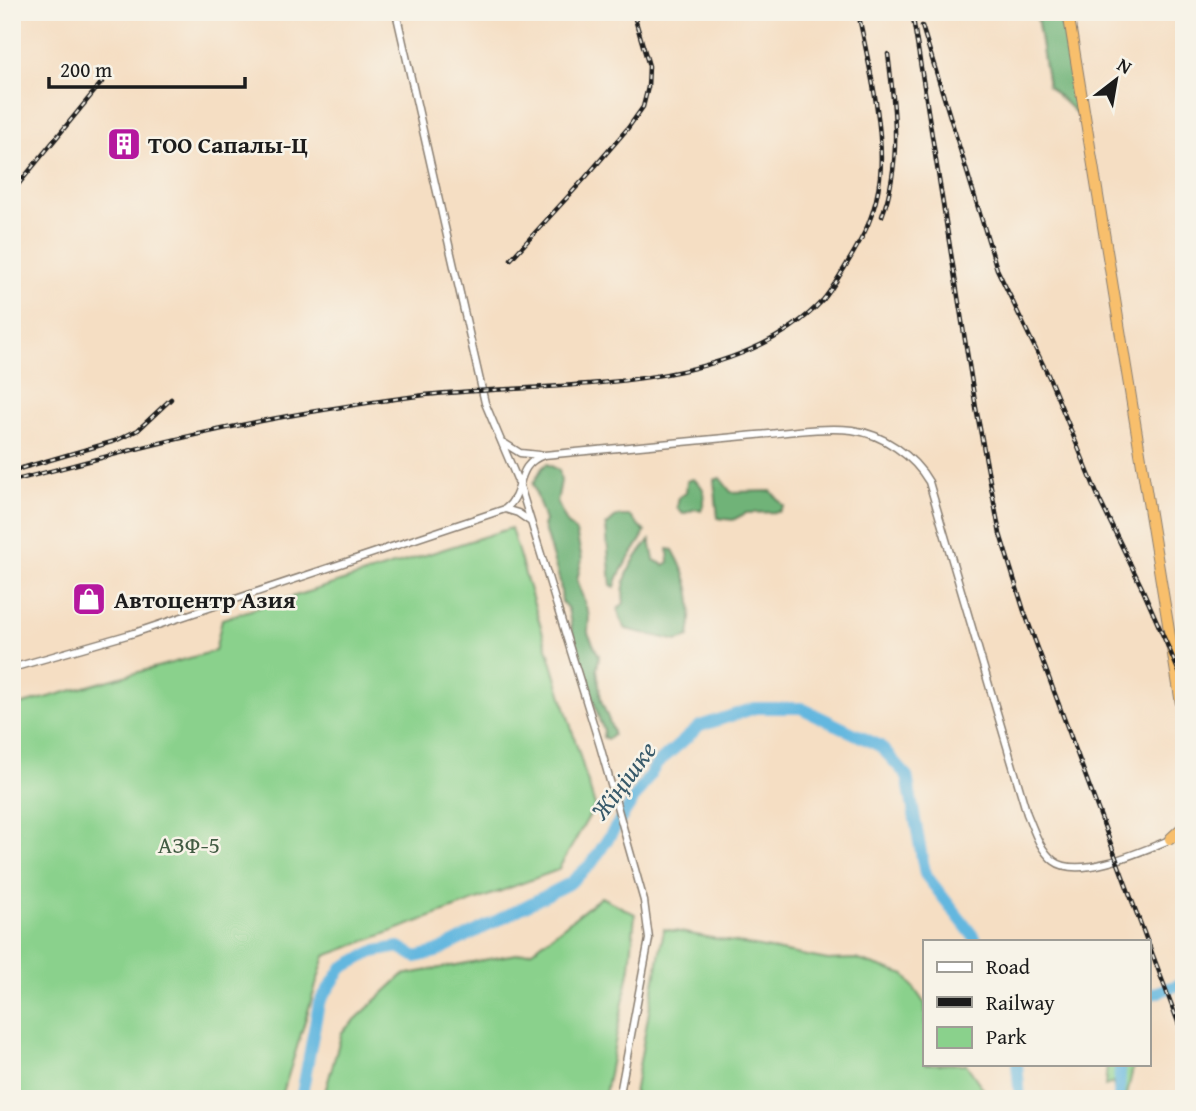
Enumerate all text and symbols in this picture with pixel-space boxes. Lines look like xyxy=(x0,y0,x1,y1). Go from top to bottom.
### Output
scale bar xyxy=(49,46,245,90)
north arrow xyxy=(1080,46,1150,116)
text: N xyxy=(1112,50,1138,81)
text: 200 m xyxy=(60,54,112,85)
building icon: ТОО Сапалы-Ц xyxy=(105,125,143,163)
place label: ТОО Сапалы-Ц xyxy=(148,127,308,162)
shop icon: Автоцентр Азия xyxy=(70,580,108,618)
place label: Автоцентр Азия xyxy=(114,582,296,617)
water label: Жіңішке xyxy=(580,732,666,828)
park label: АЗФ-5 xyxy=(158,827,220,862)
legend xyxy=(923,940,1150,1066)
text: Road xyxy=(986,951,1031,982)
text: Railway xyxy=(986,987,1055,1018)
text: Park xyxy=(986,1021,1027,1052)

